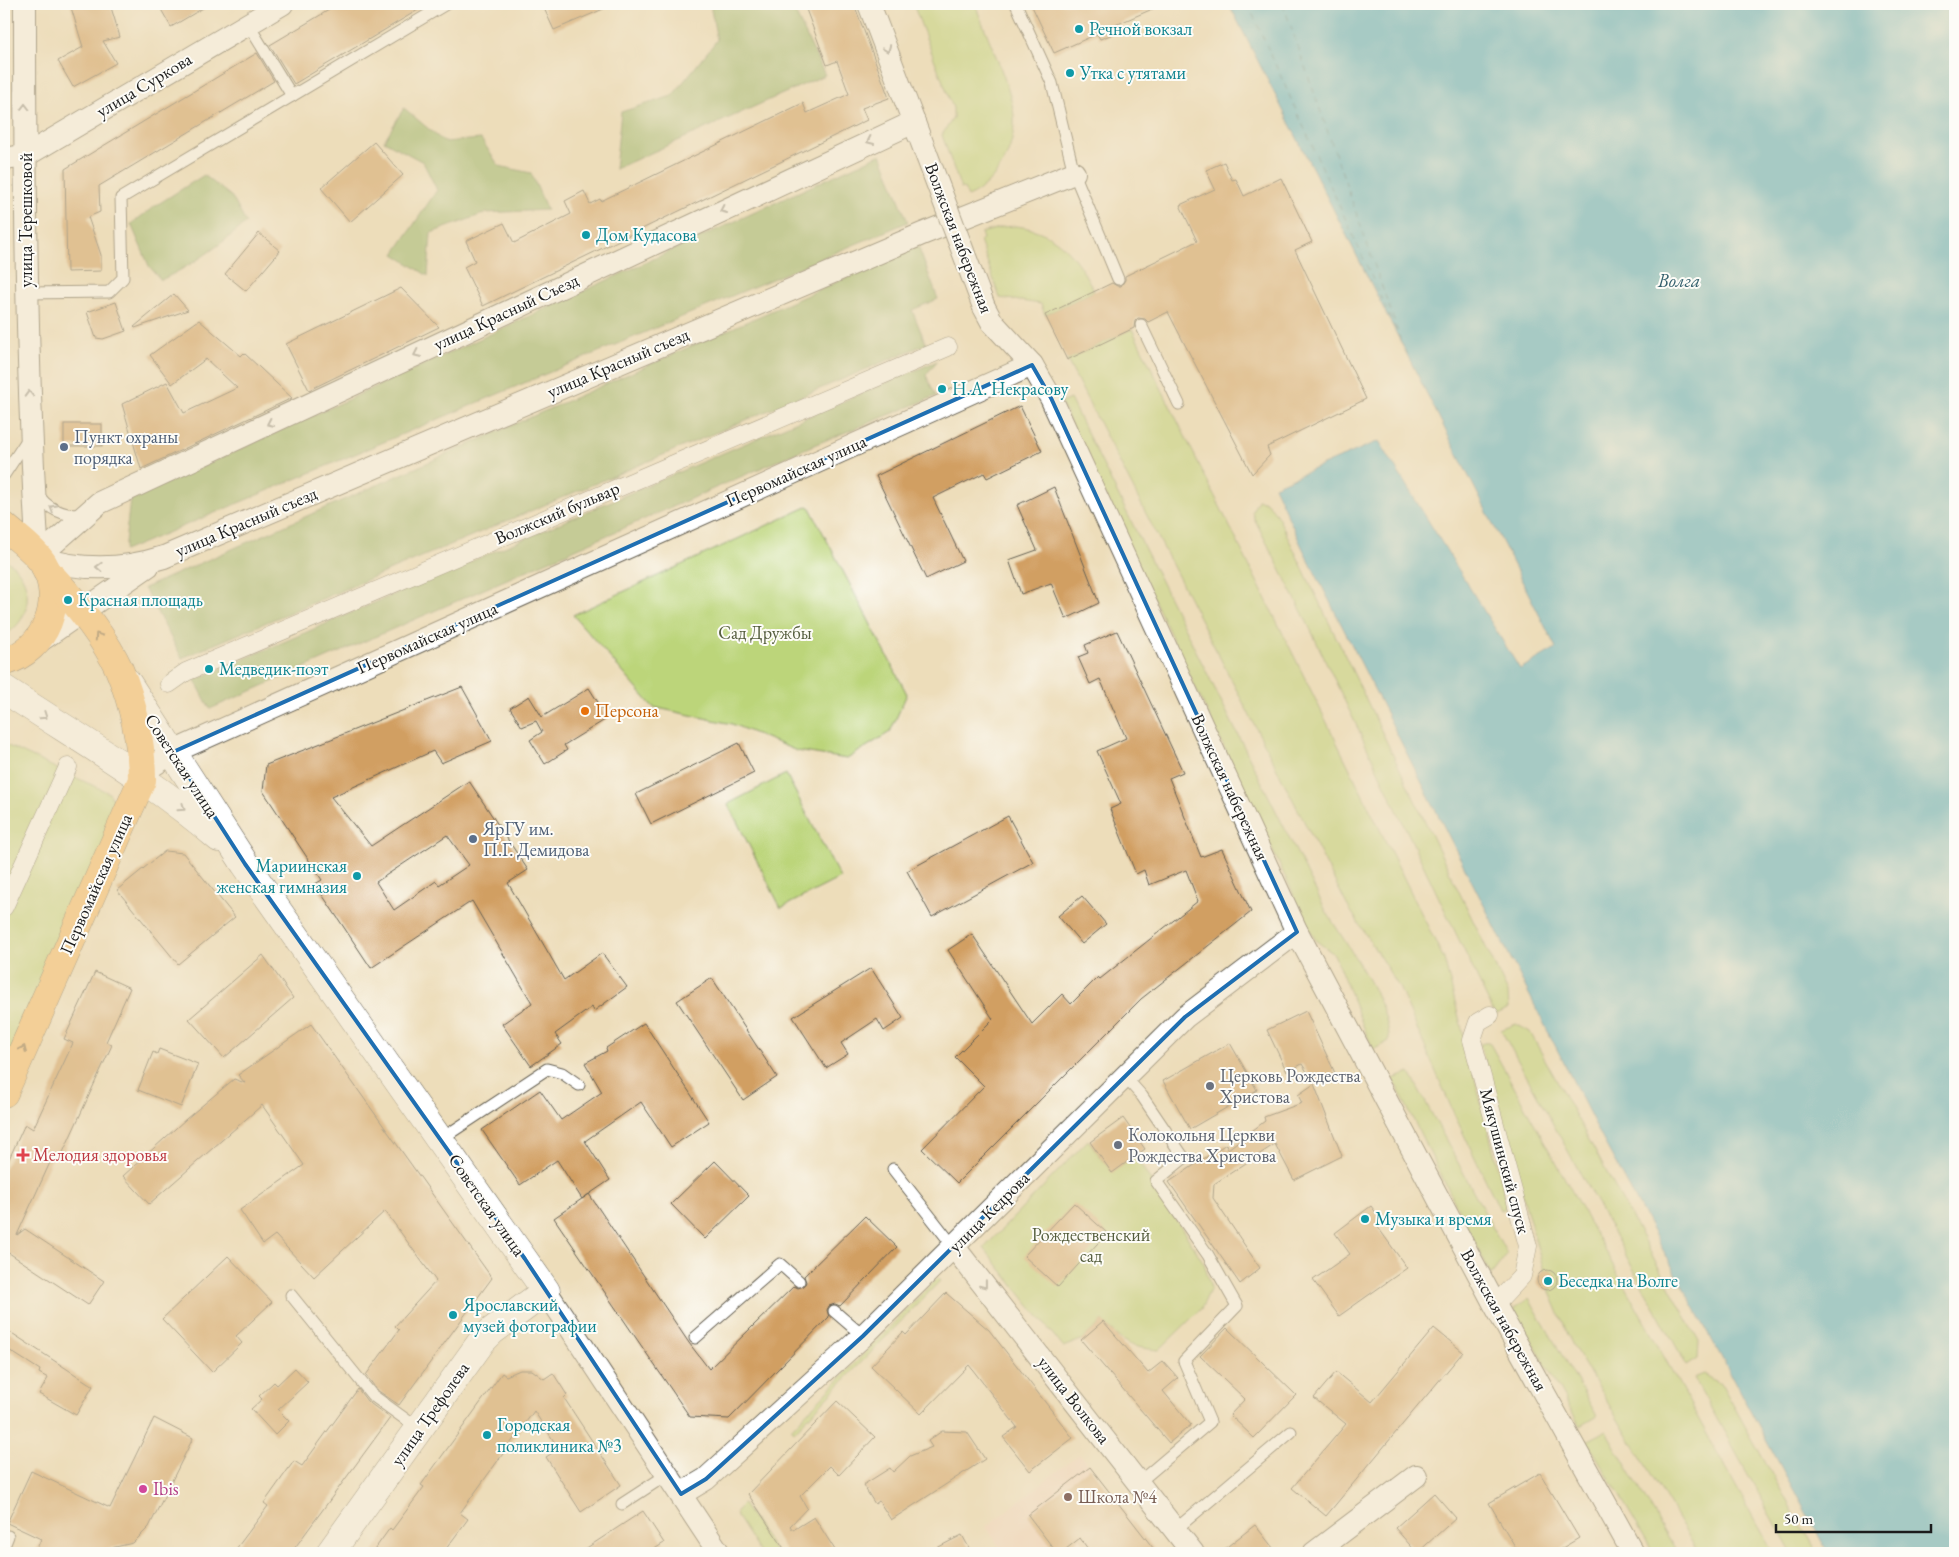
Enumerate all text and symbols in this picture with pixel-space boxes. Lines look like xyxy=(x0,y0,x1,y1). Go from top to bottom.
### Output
place label: Речной вокзал xyxy=(1089,17,1193,40)
marker: Речной вокзал xyxy=(1073,23,1085,35)
one-way arrow xyxy=(880,44,891,53)
street label: улица Суркова xyxy=(92,47,196,122)
place label: Утка с утятами xyxy=(1079,61,1186,84)
marker: Утка с утятами xyxy=(1064,67,1076,79)
one-way arrow xyxy=(20,103,30,110)
one-way arrow xyxy=(866,135,875,145)
street label: улица Терешковой xyxy=(14,152,37,287)
street label: Волжская набережная xyxy=(920,159,999,316)
one-way arrow xyxy=(719,204,728,214)
place label: Дом Кудасова xyxy=(596,223,698,246)
marker: Дом Кудасова xyxy=(580,229,592,241)
street label: улица Красный Съезд xyxy=(430,268,582,355)
water label: Волга xyxy=(1657,268,1700,293)
street label: улица Красный съезд xyxy=(543,322,692,403)
one-way arrow xyxy=(413,348,422,358)
place label: Н.А. Некрасову xyxy=(952,377,1069,400)
marker: Н.А. Некрасову xyxy=(936,383,948,395)
one-way arrow xyxy=(24,390,34,398)
one-way arrow xyxy=(266,417,275,427)
place label: Пункт охраны порядка xyxy=(74,425,178,469)
street label: Первомайская улица xyxy=(722,429,871,512)
marker: Пункт охраны порядка xyxy=(58,441,70,453)
street label: Волжский бульвар xyxy=(491,476,623,549)
street label: улица Красный съезд xyxy=(171,481,320,562)
one-way arrow xyxy=(50,504,59,514)
one-way arrow xyxy=(95,562,103,572)
place label: Красная площадь xyxy=(78,588,203,611)
marker: Красная площадь xyxy=(62,594,74,606)
street label: Первомайская улица xyxy=(353,596,502,679)
park label: Сад Дружбы xyxy=(718,621,812,644)
one-way arrow xyxy=(95,632,104,641)
place label: Медведик-поэт xyxy=(219,657,329,680)
marker: Медведик-поэт xyxy=(203,663,215,675)
place label: Персона xyxy=(595,699,660,722)
marker: Персона xyxy=(579,705,591,717)
street label: Советская улица xyxy=(140,709,225,823)
one-way arrow xyxy=(38,710,48,719)
street label: Волжская набережная xyxy=(1186,710,1275,864)
one-way arrow xyxy=(176,802,186,811)
street label: Первомайская улица xyxy=(54,809,137,958)
place label: ЯрГУ им. П.Г. Демидова xyxy=(482,817,590,861)
marker: ЯрГУ им. П.Г. Демидова xyxy=(467,833,479,845)
place label: Мариинская женская гимназия xyxy=(216,854,347,898)
marker: Мариинская женская гимназия xyxy=(351,870,363,882)
one-way arrow xyxy=(17,1045,28,1054)
place label: Церковь Рождества Христова xyxy=(1219,1064,1361,1108)
marker: Церковь Рождества Христова xyxy=(1204,1080,1216,1092)
street label: Мякушинский спуск xyxy=(1475,1086,1536,1236)
place label: Колокольня Церкви Рождества Христова xyxy=(1128,1123,1277,1167)
marker: Колокольня Церкви Рождества Христова xyxy=(1112,1139,1124,1151)
place label: Мелодия здоровья xyxy=(33,1143,167,1166)
marker: Мелодия здоровья xyxy=(17,1149,29,1161)
street label: Советская улица xyxy=(444,1149,532,1261)
street label: улица Кедрова xyxy=(943,1166,1035,1257)
place label: Музыка и время xyxy=(1375,1207,1492,1230)
marker: Музыка и время xyxy=(1359,1213,1371,1225)
park label: Рождественский сад xyxy=(1032,1223,1151,1267)
street label: Волжская набережная xyxy=(1456,1245,1553,1395)
place label: Беседка на Волге xyxy=(1558,1269,1678,1292)
marker: Беседка на Волге xyxy=(1542,1275,1554,1287)
one-way arrow xyxy=(979,1279,987,1288)
place label: Ярославский музей фотографии xyxy=(462,1293,597,1337)
marker: Ярославский музей фотографии xyxy=(447,1309,459,1321)
street label: улица Волкова xyxy=(1033,1351,1116,1449)
street label: улица Трефолева xyxy=(385,1357,474,1470)
place label: Городская поликлиника №3 xyxy=(497,1413,622,1457)
marker: Городская поликлиника №3 xyxy=(481,1429,493,1441)
place label: Ibis xyxy=(153,1477,179,1500)
marker: Ibis xyxy=(137,1483,149,1495)
place label: Школа №4 xyxy=(1078,1485,1157,1508)
marker: Школа №4 xyxy=(1062,1491,1074,1503)
scale bar xyxy=(1776,1502,1932,1534)
text: 50 m xyxy=(1784,1509,1813,1528)

